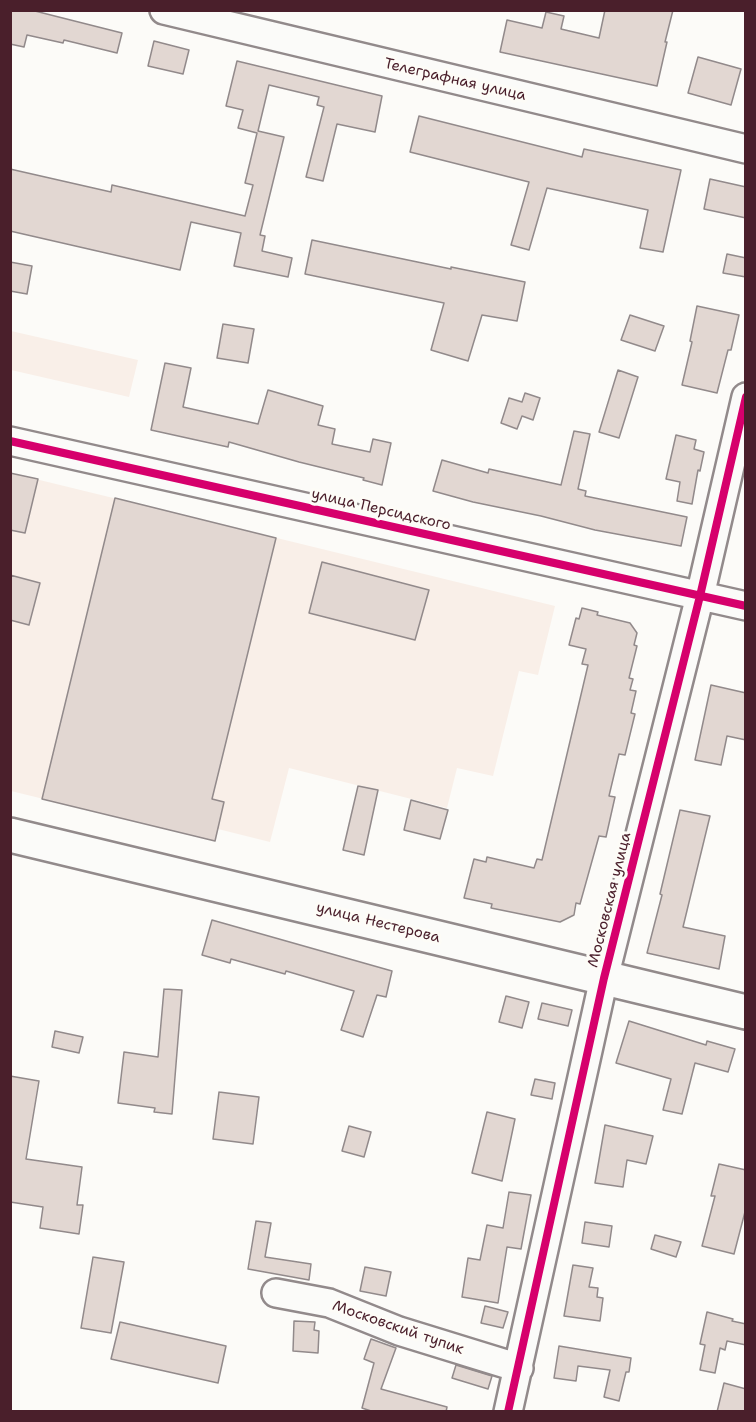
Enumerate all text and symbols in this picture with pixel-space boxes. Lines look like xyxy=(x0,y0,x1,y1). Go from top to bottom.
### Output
street label: Телеграфная улица xyxy=(382,55,528,105)
street label: улица Персидского xyxy=(310,485,452,535)
street label: Московская улица xyxy=(585,831,635,969)
street label: улица Нестерова xyxy=(314,899,442,947)
street label: Московский тупик xyxy=(330,1297,466,1359)

